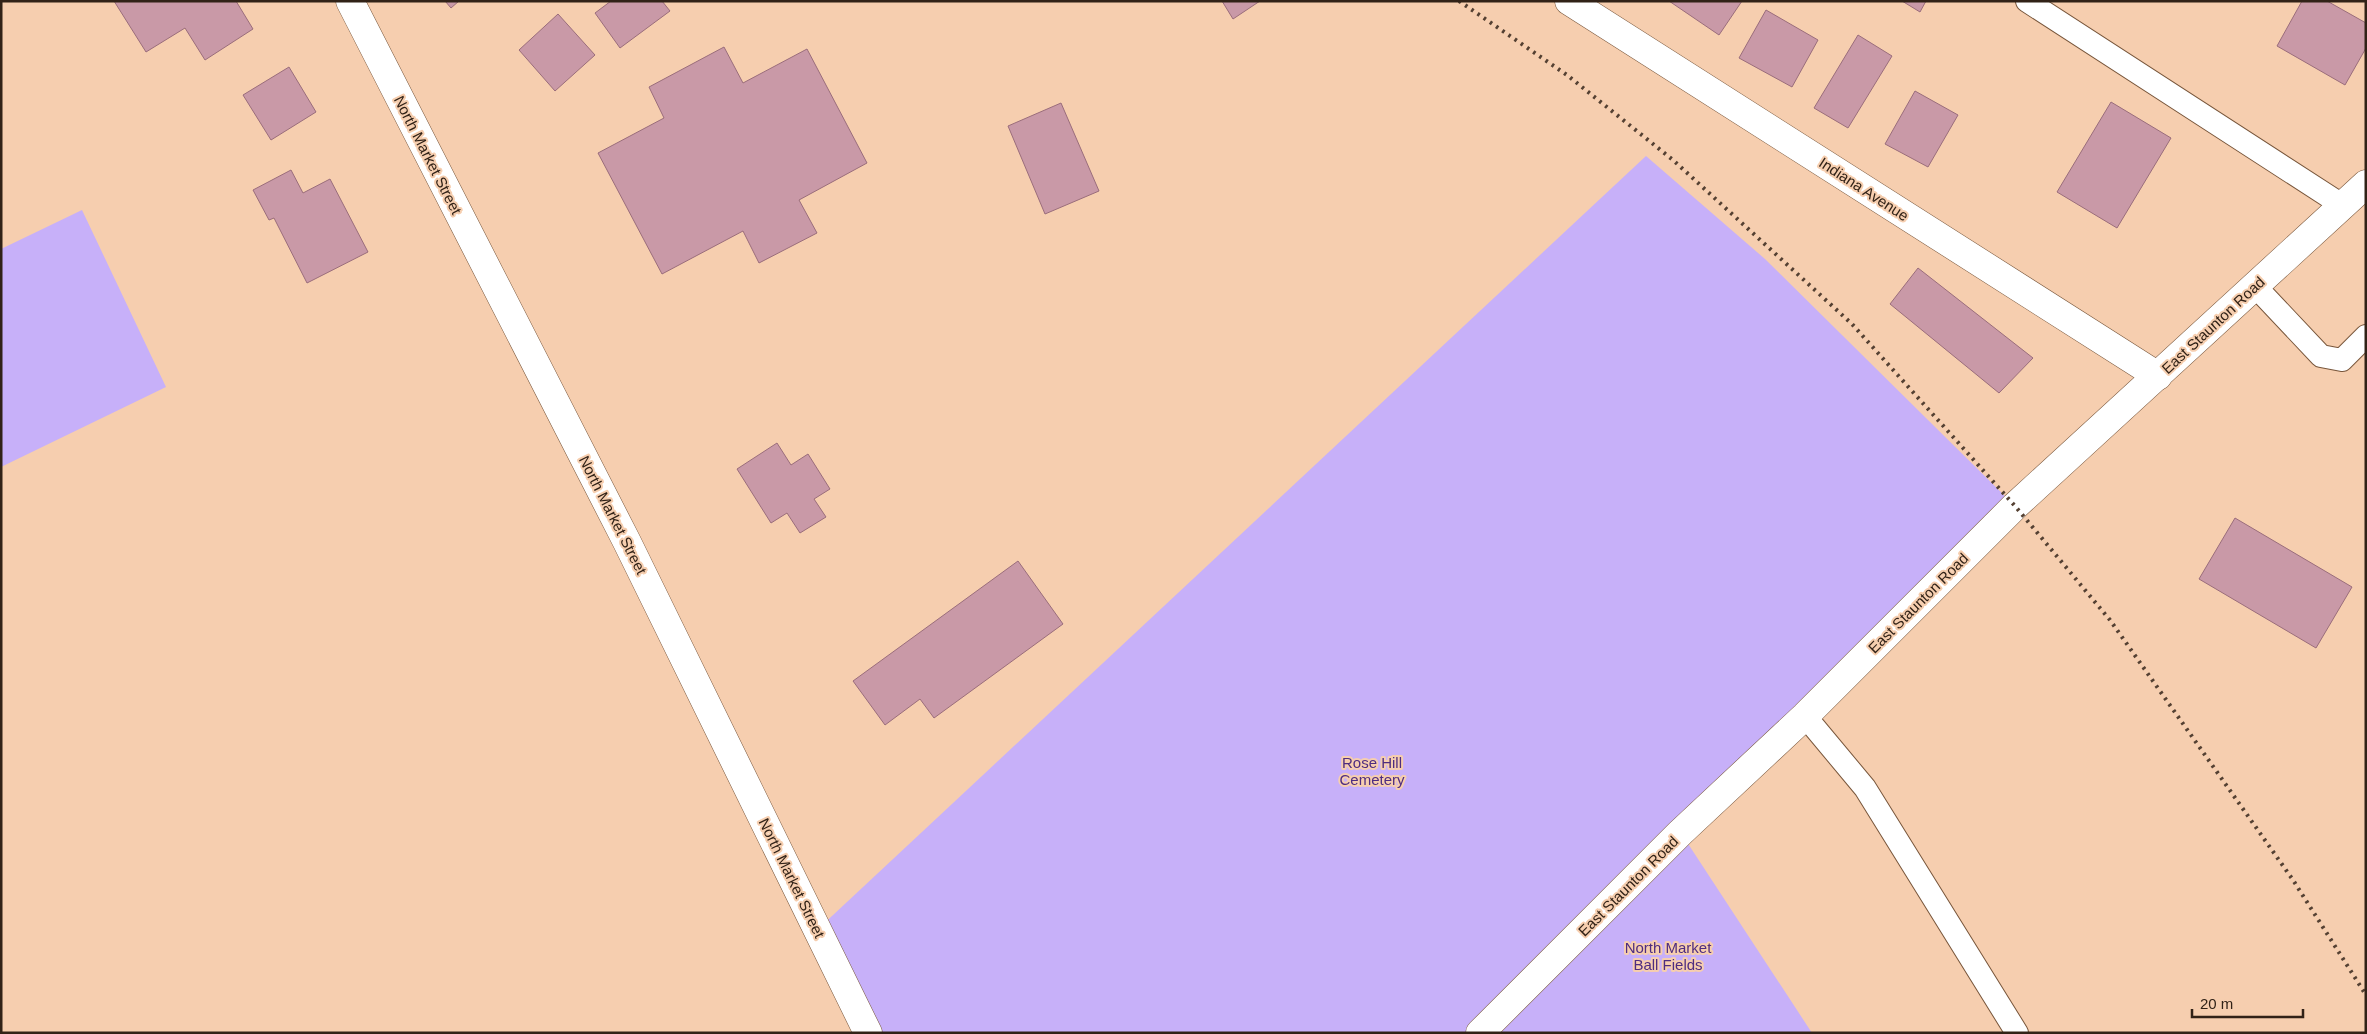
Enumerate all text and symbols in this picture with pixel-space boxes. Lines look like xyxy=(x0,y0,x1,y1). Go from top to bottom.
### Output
street label: North Market Street xyxy=(391,93,466,218)
street label: Indiana Avenue xyxy=(1816,154,1912,224)
street label: East Staunton Road xyxy=(2158,273,2268,377)
street label: North Market Street xyxy=(576,453,651,578)
street label: East Staunton Road xyxy=(1865,550,1971,656)
park label: Rose Hill Cemetery xyxy=(1339,754,1405,788)
street label: North Market Street xyxy=(756,815,829,941)
street label: East Staunton Road xyxy=(1575,833,1681,939)
park label: North Market Ball Fields xyxy=(1625,939,1712,973)
scale bar xyxy=(2192,986,2303,1018)
text: 20 m xyxy=(2200,995,2233,1012)

